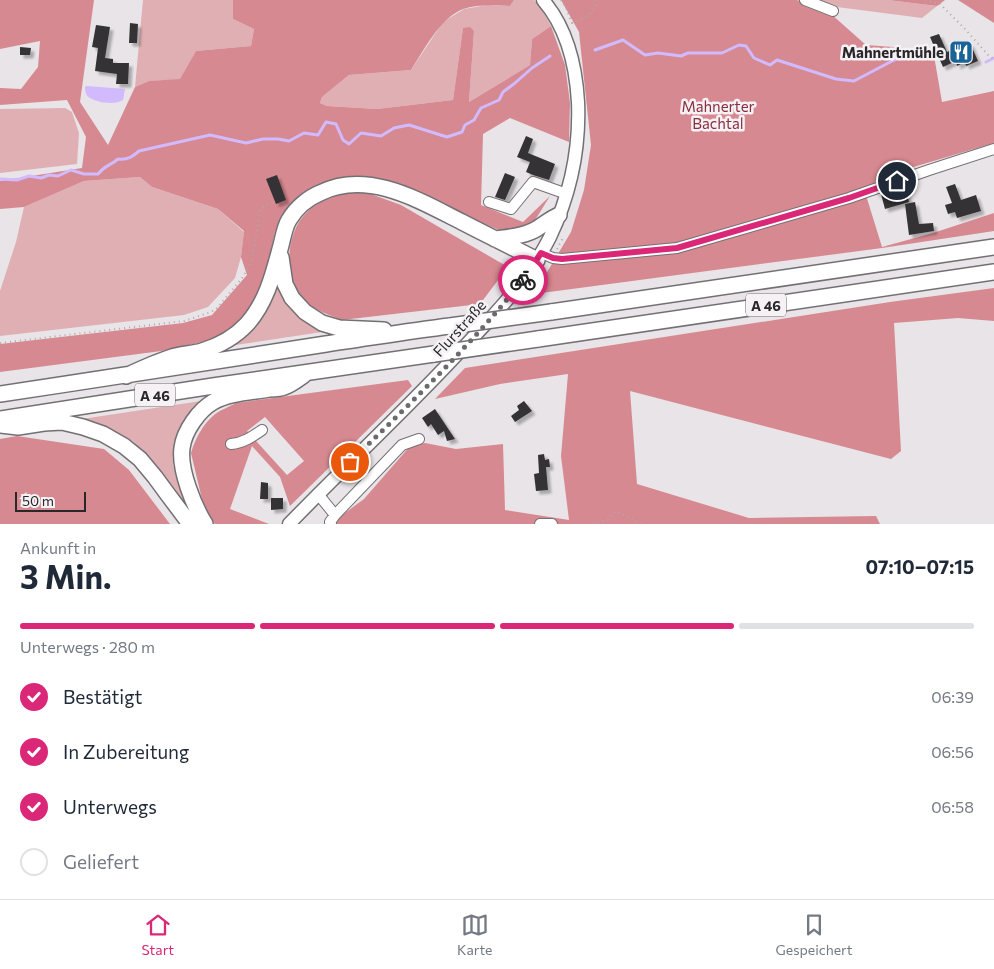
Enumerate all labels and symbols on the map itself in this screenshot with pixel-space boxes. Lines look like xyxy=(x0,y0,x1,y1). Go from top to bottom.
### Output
restaurant icon: Mahnertmühle xyxy=(948,39,974,65)
place label: Mahnertmühle xyxy=(842,43,944,61)
park label: Mahnerter Bachtal xyxy=(681,97,755,132)
pin xyxy=(876,160,918,202)
courier xyxy=(498,255,548,305)
road number: A 46 xyxy=(746,294,786,316)
street label: Flurstraße xyxy=(429,296,489,360)
road number: A 46 xyxy=(135,384,175,406)
pin xyxy=(329,441,371,483)
scale bar xyxy=(15,489,86,512)

